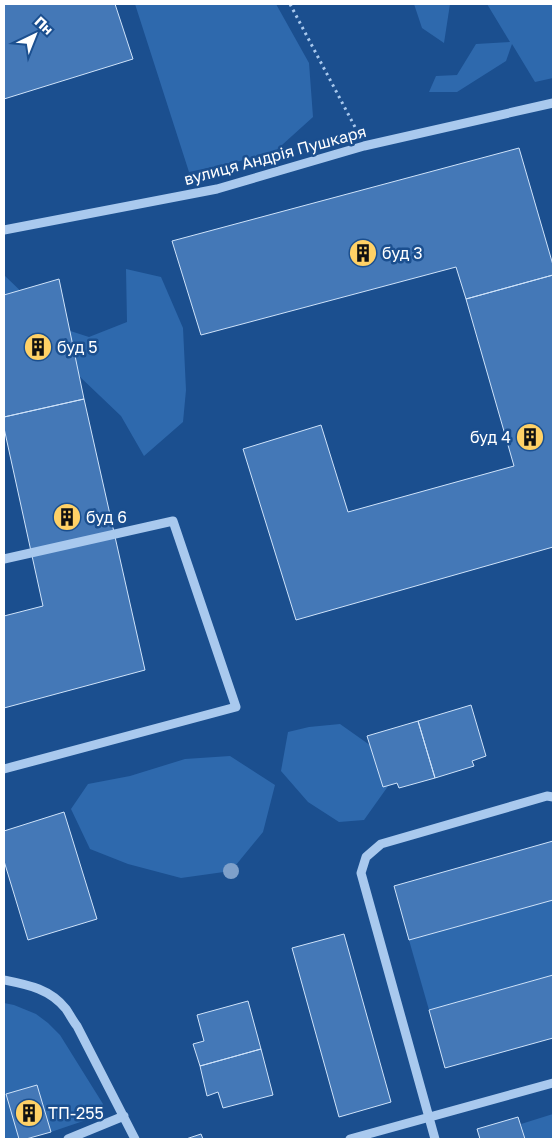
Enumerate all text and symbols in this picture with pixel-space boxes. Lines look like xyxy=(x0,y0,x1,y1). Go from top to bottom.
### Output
north arrow xyxy=(10,10,60,60)
text: Пн xyxy=(31,12,57,38)
street label: вулиця Андрія Пушкаря xyxy=(182,121,368,189)
building icon: буд 3 xyxy=(348,238,378,268)
place label: буд 3 xyxy=(382,243,423,263)
building icon: буд 5 xyxy=(23,332,53,362)
place label: буд 5 xyxy=(57,337,98,357)
building icon: буд 4 xyxy=(515,422,545,452)
place label: буд 4 xyxy=(470,427,511,447)
building icon: буд 6 xyxy=(52,502,82,532)
place label: буд 6 xyxy=(86,507,127,527)
building icon: ТП-255 xyxy=(14,1098,44,1128)
place label: ТП-255 xyxy=(48,1103,104,1123)

